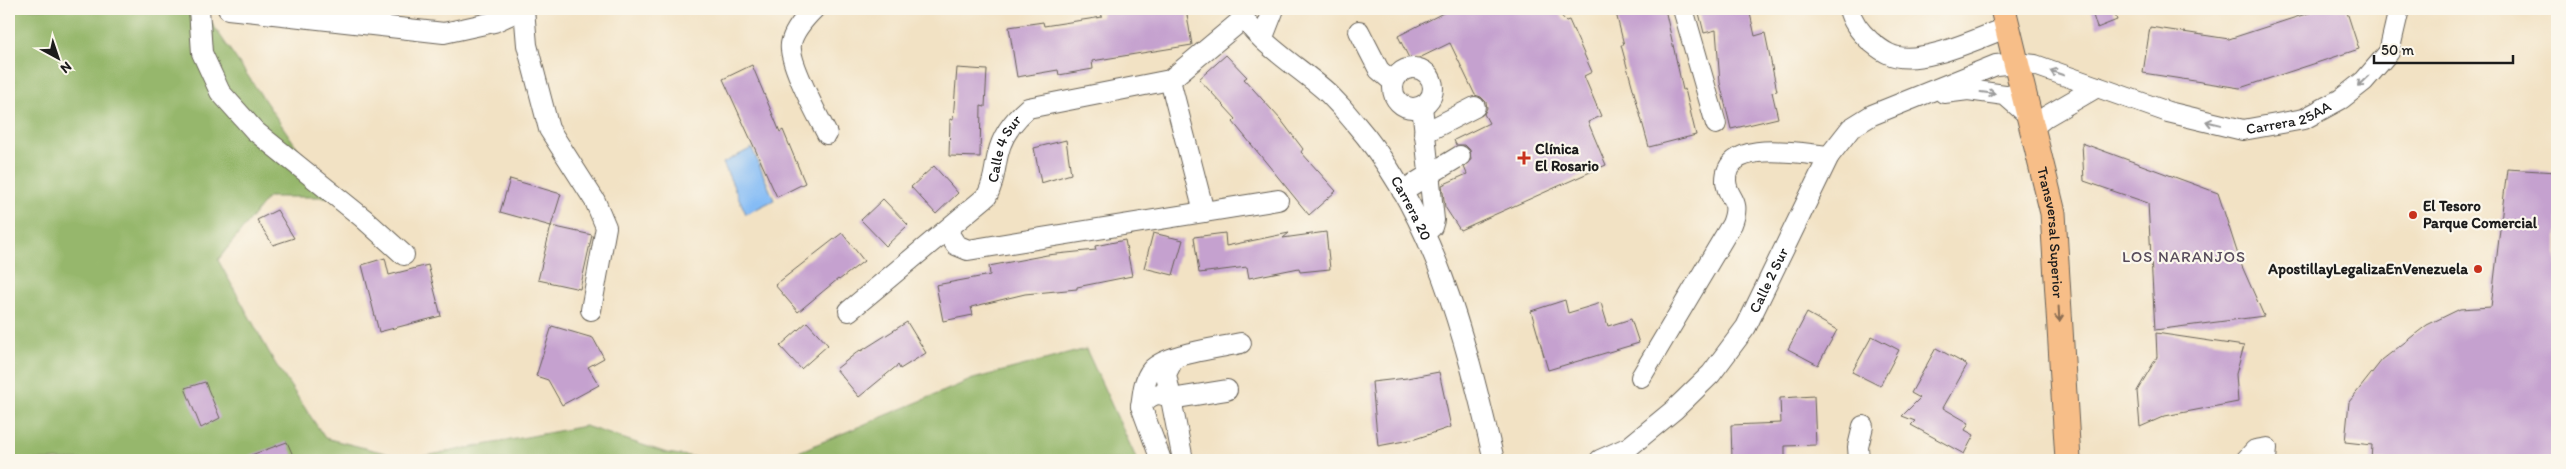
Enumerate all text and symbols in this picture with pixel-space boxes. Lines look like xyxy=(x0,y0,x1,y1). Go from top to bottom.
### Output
north arrow xyxy=(32,32,82,82)
scale bar xyxy=(2374,32,2512,64)
text: 50 m xyxy=(2381,41,2414,59)
text: N xyxy=(57,58,75,77)
one-way arrow xyxy=(2050,68,2065,77)
one-way arrow xyxy=(2356,75,2369,87)
one-way arrow xyxy=(1979,88,1995,98)
street label: Carrera 25AA xyxy=(2244,97,2335,138)
street label: Calle 4 Sur xyxy=(984,111,1025,184)
one-way arrow xyxy=(2206,118,2222,127)
place label: Clínica El Rosario xyxy=(1535,140,1599,175)
marker: Clínica El Rosario xyxy=(1517,151,1531,165)
street label: Transversal Superior xyxy=(2033,165,2067,299)
street label: Carrera 20 xyxy=(1387,172,1435,243)
place label: El Tesoro Parque Comercial xyxy=(2423,197,2538,233)
marker: El Tesoro Parque Comercial xyxy=(2407,209,2419,221)
street label: Calle 2 Sur xyxy=(1745,245,1792,316)
district label: LOS NARANJOS xyxy=(2122,247,2246,266)
place label: ApostillayLegalizaEnVenezuela xyxy=(2267,260,2468,279)
marker: ApostillayLegalizaEnVenezuela xyxy=(2472,263,2484,275)
one-way arrow xyxy=(2055,306,2064,322)

